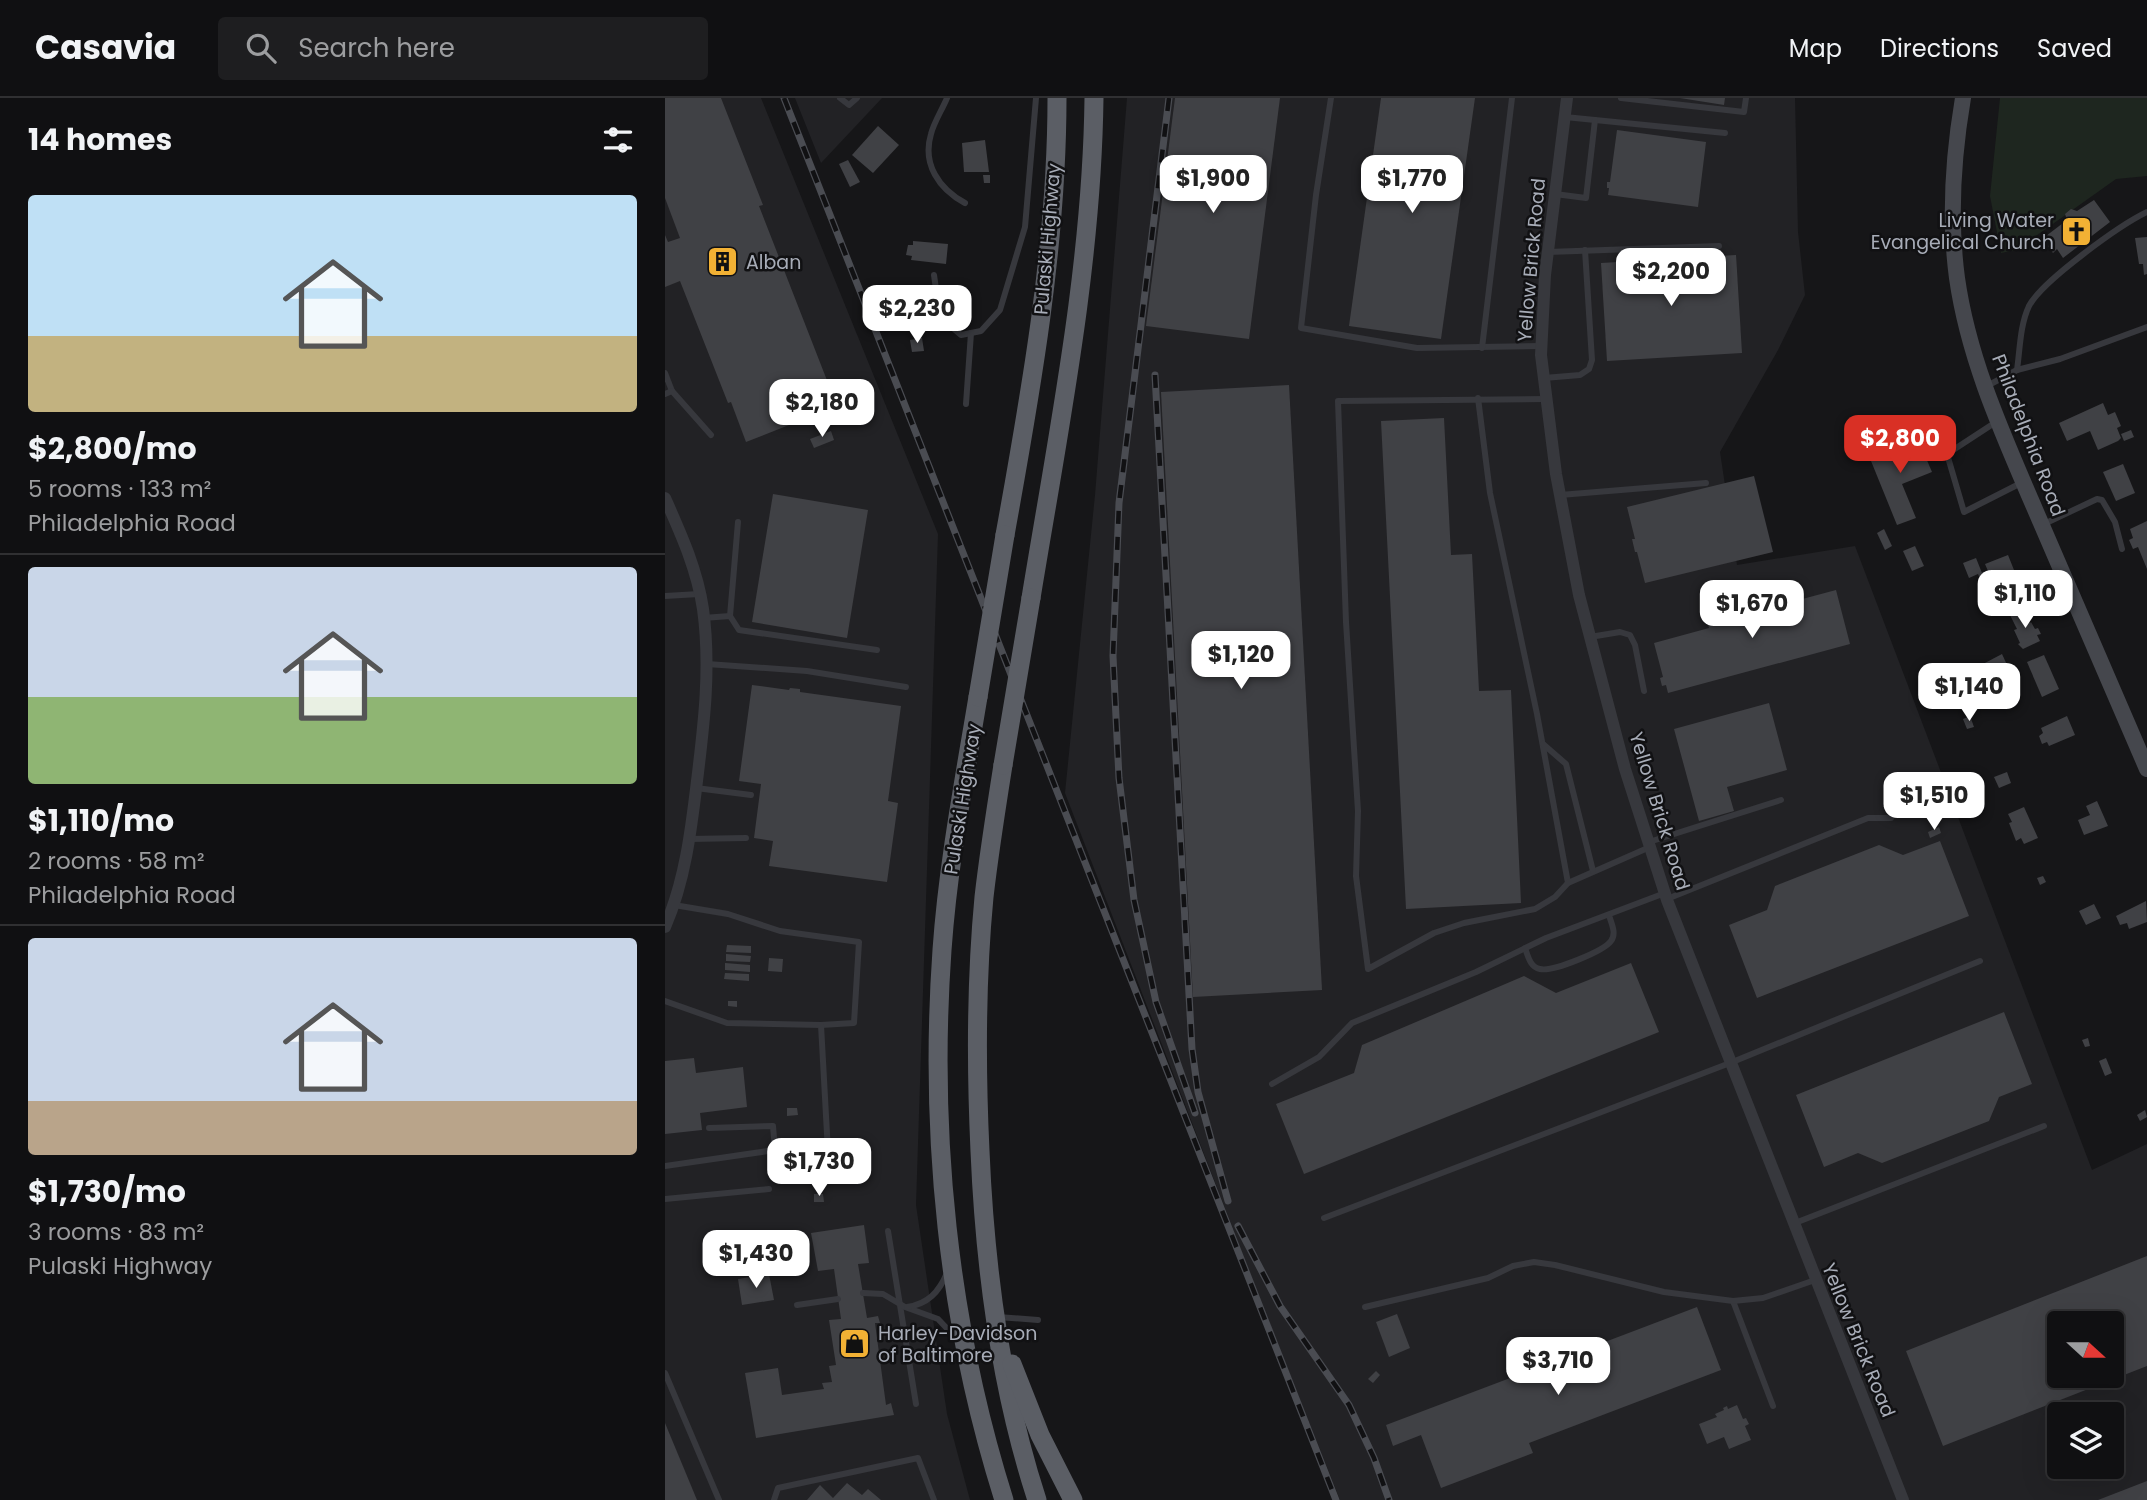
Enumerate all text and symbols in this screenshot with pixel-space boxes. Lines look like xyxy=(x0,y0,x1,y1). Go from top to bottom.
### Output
search box xyxy=(218,17,708,80)
text: Casavia xyxy=(35,24,176,71)
icon: search xyxy=(242,29,280,67)
text: Search here xyxy=(298,30,455,66)
text: Map xyxy=(1789,32,1842,65)
text: Directions xyxy=(1880,32,1999,65)
text: Saved xyxy=(2037,32,2112,65)
text: 14 homes xyxy=(28,118,172,161)
icon: filters xyxy=(599,121,637,159)
pin: $1,900 xyxy=(1156,156,1270,215)
pin: $1,770 xyxy=(1355,156,1469,215)
street label: Pulaski Highway xyxy=(1027,162,1068,316)
text: $1,900 xyxy=(1176,162,1250,194)
text: $1,770 xyxy=(1377,162,1447,194)
street label: Yellow Brick Road xyxy=(1511,177,1552,343)
place label: Living Water Evangelical Church xyxy=(1871,207,2054,256)
church icon: Living Water Evangelical Church xyxy=(2060,214,2094,248)
icon: home xyxy=(270,241,396,367)
building icon: Alban xyxy=(706,245,740,279)
pin: $2,200 xyxy=(1614,248,1728,308)
place label: Alban xyxy=(746,249,801,276)
text: $2,200 xyxy=(1632,255,1710,287)
pin: $2,230 xyxy=(860,286,974,345)
text: $2,230 xyxy=(879,292,955,324)
street label: Philadelphia Road xyxy=(1985,350,2072,520)
pin: $2,180 xyxy=(765,380,879,439)
text: $2,180 xyxy=(785,386,859,418)
pin: $2,800 xyxy=(1843,416,1957,475)
text: $2,800 xyxy=(1860,422,1940,454)
text: $2,800/mo xyxy=(28,427,197,470)
text: 5 rooms · 133 m² xyxy=(28,473,211,505)
text: Philadelphia Road xyxy=(28,507,236,539)
pin: $1,110 xyxy=(1968,570,2082,630)
text: $1,110 xyxy=(1994,577,2056,609)
pin: $1,670 xyxy=(1695,580,1809,640)
text: $1,670 xyxy=(1716,587,1788,619)
icon: home xyxy=(270,613,396,739)
pin: $1,120 xyxy=(1184,632,1298,691)
text: $1,120 xyxy=(1207,638,1275,670)
pin: $1,140 xyxy=(1912,664,2026,723)
text: $1,140 xyxy=(1934,670,2004,702)
street label: Pulaski Highway xyxy=(937,722,988,876)
street label: Yellow Brick Road xyxy=(1623,729,1696,894)
pin: $1,510 xyxy=(1877,772,1991,832)
text: $1,510 xyxy=(1900,779,1968,811)
text: $1,110/mo xyxy=(28,799,174,842)
text: 2 rooms · 58 m² xyxy=(28,845,205,877)
text: Philadelphia Road xyxy=(28,879,236,911)
icon: home xyxy=(270,984,396,1110)
pin: $1,730 xyxy=(762,1138,876,1198)
text: $1,730 xyxy=(783,1145,855,1177)
text: $1,730/mo xyxy=(28,1170,186,1213)
text: 3 rooms · 83 m² xyxy=(28,1216,204,1248)
pin: $1,430 xyxy=(699,1230,813,1290)
text: $1,430 xyxy=(719,1237,793,1269)
text: Pulaski Highway xyxy=(28,1250,212,1282)
street label: Yellow Brick Road xyxy=(1815,1259,1902,1421)
north arrow xyxy=(2047,1311,2125,1388)
map controls xyxy=(2047,1311,2124,1479)
place label: Harley-Davidson of Baltimore xyxy=(878,1320,1037,1369)
shop icon: Harley-Davidson of Baltimore xyxy=(838,1327,872,1361)
pin: $3,710 xyxy=(1501,1338,1615,1397)
text: $3,710 xyxy=(1522,1344,1594,1376)
button: layers xyxy=(2047,1402,2124,1479)

